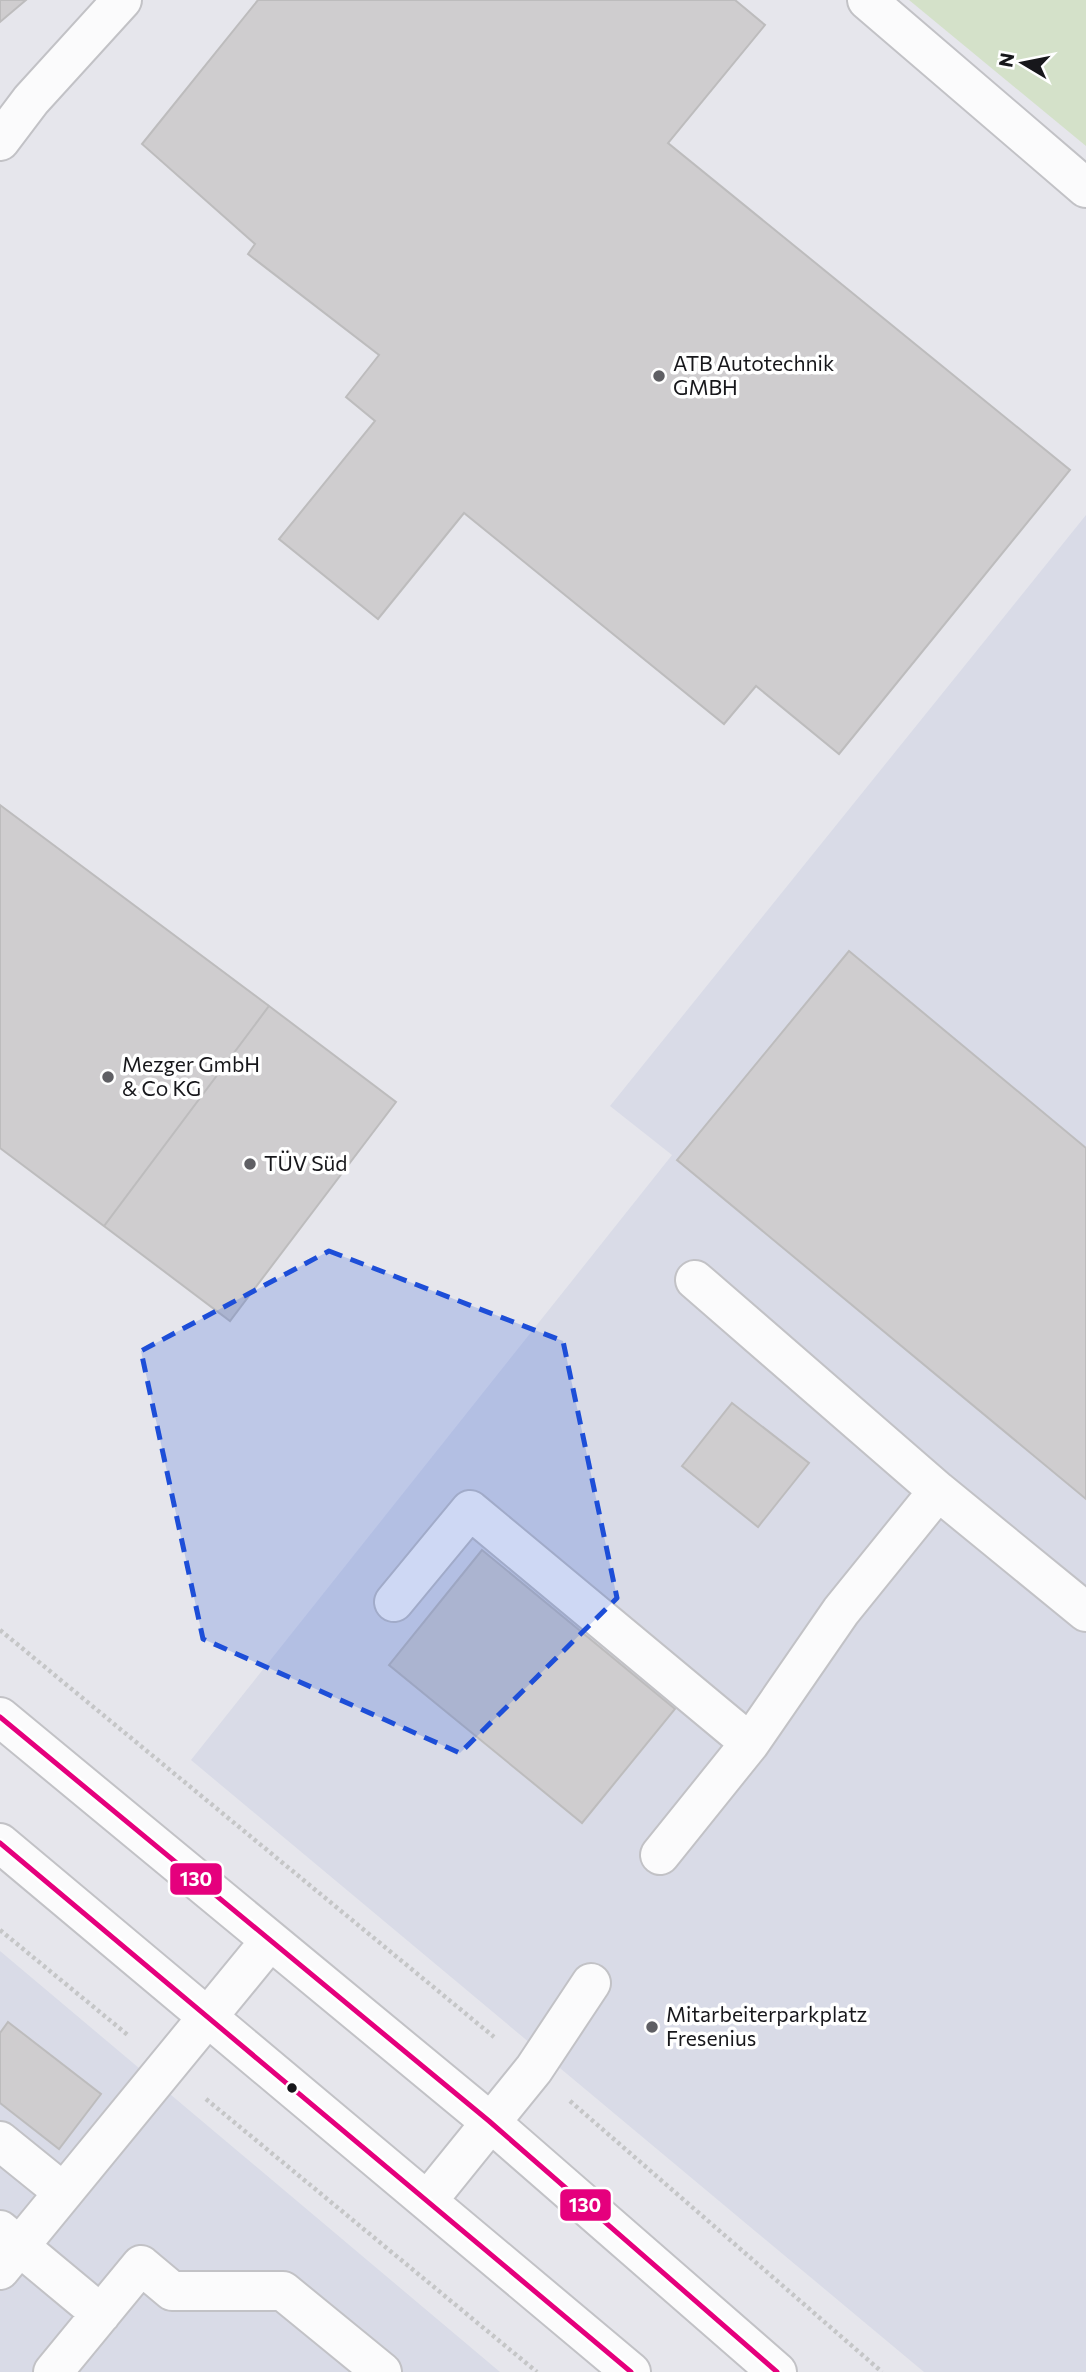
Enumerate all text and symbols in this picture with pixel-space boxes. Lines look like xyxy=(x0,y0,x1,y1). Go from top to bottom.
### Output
north arrow xyxy=(988,28,1058,98)
text: N xyxy=(993,51,1018,69)
place label: ATB Autotechnik GMBH xyxy=(673,350,834,399)
marker: ATB Autotechnik GMBH xyxy=(651,368,667,384)
place label: Mezger GmbH & Co KG xyxy=(122,1051,260,1100)
marker: Mezger GmbH & Co KG xyxy=(100,1069,116,1085)
place label: TÜV Süd xyxy=(264,1150,347,1175)
marker: TÜV Süd xyxy=(242,1156,258,1172)
line badge: 130 xyxy=(169,1862,223,1896)
text: 130 xyxy=(180,1867,212,1890)
place label: Mitarbeiterparkplatz Fresenius xyxy=(666,2001,867,2050)
marker: Mitarbeiterparkplatz Fresenius xyxy=(644,2019,660,2035)
unlabelled marker xyxy=(285,2081,299,2095)
line badge: 130 xyxy=(559,2188,612,2222)
text: 130 xyxy=(569,2193,601,2216)

